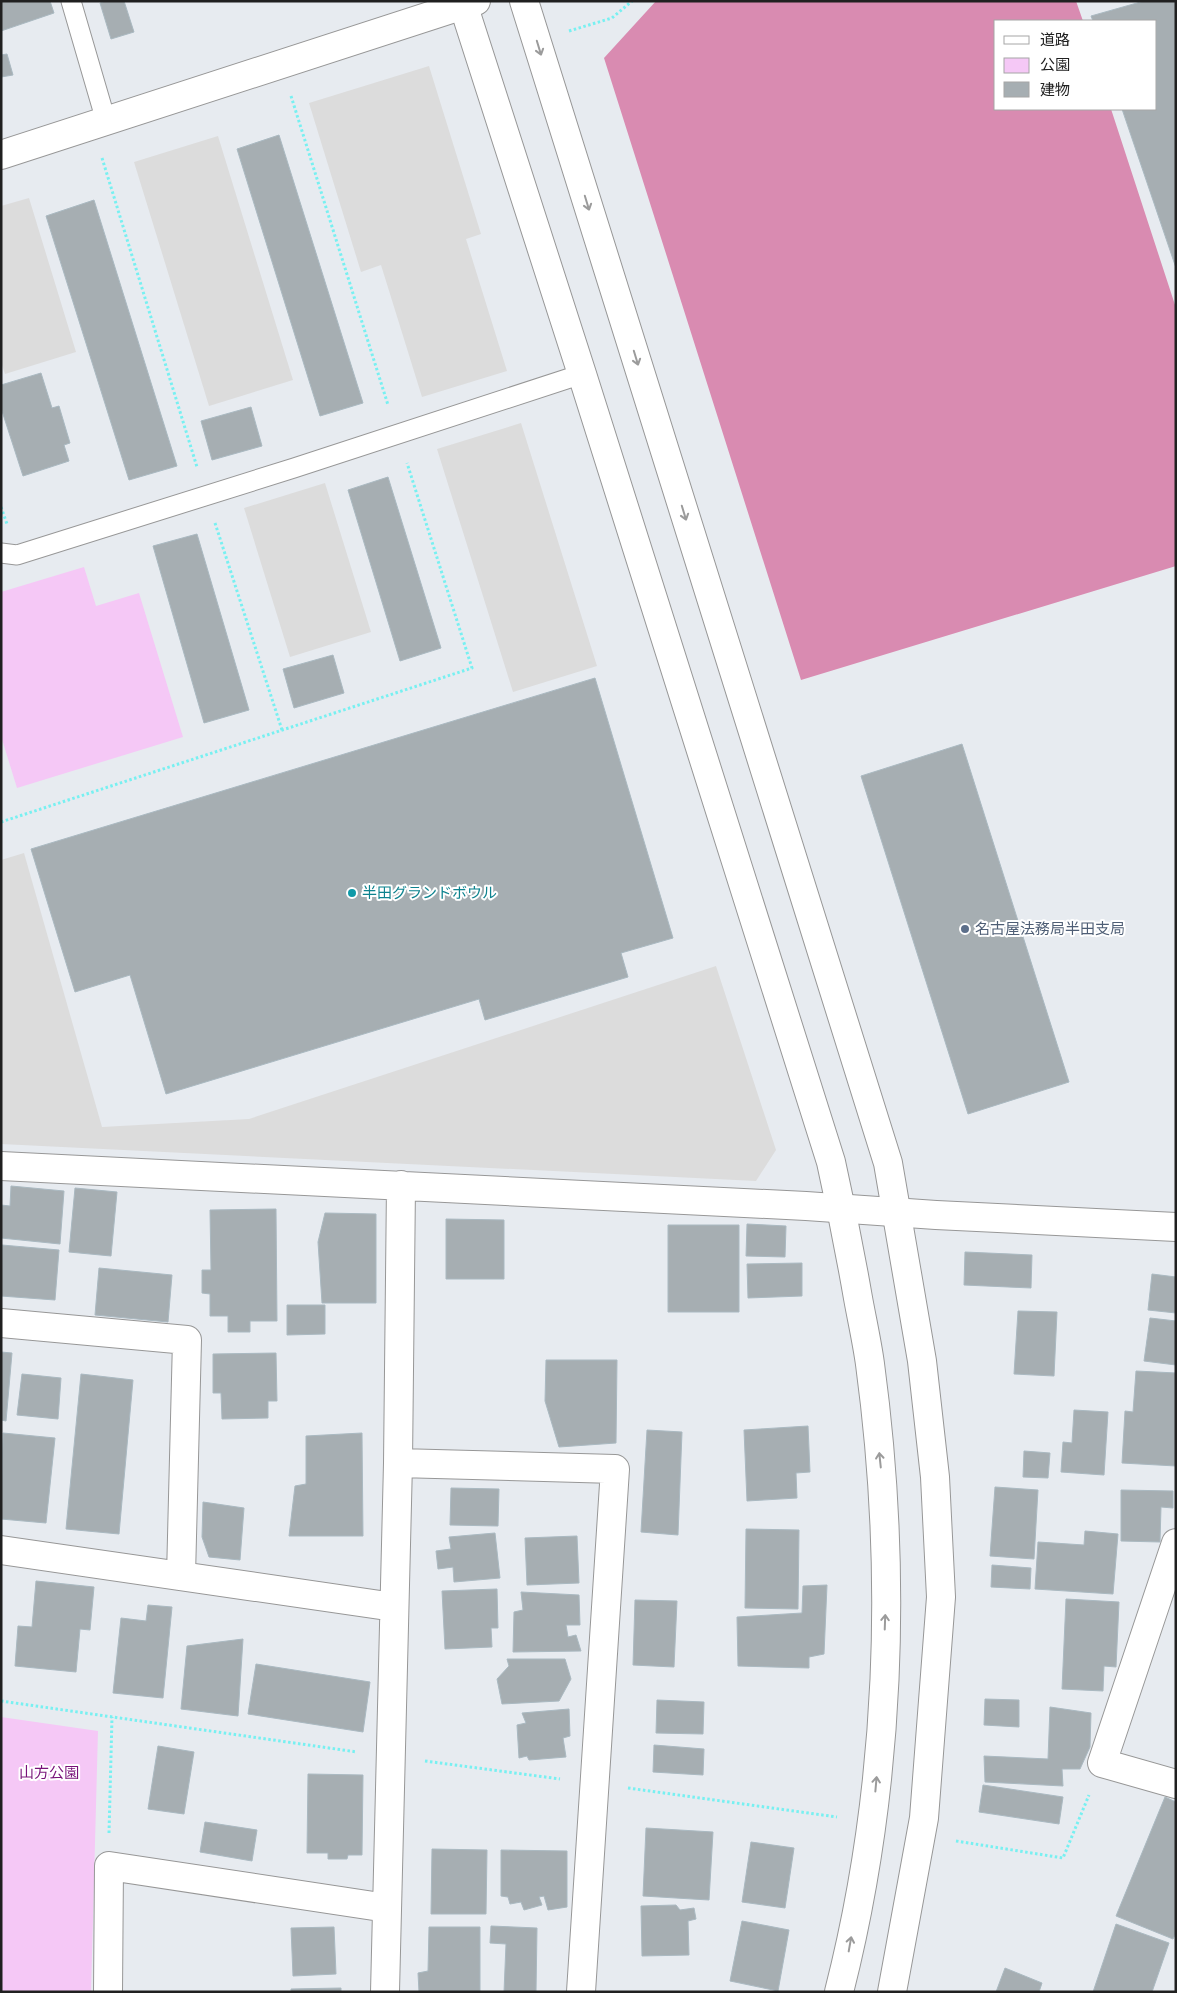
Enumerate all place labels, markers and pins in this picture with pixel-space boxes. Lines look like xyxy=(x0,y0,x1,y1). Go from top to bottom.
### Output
place label: 半田グランドボウル xyxy=(362,884,497,902)
marker: 半田グランドボウル xyxy=(346,887,358,899)
place label: 名古屋法務局半田支局 xyxy=(975,920,1125,938)
marker: 名古屋法務局半田支局 xyxy=(959,923,971,935)

